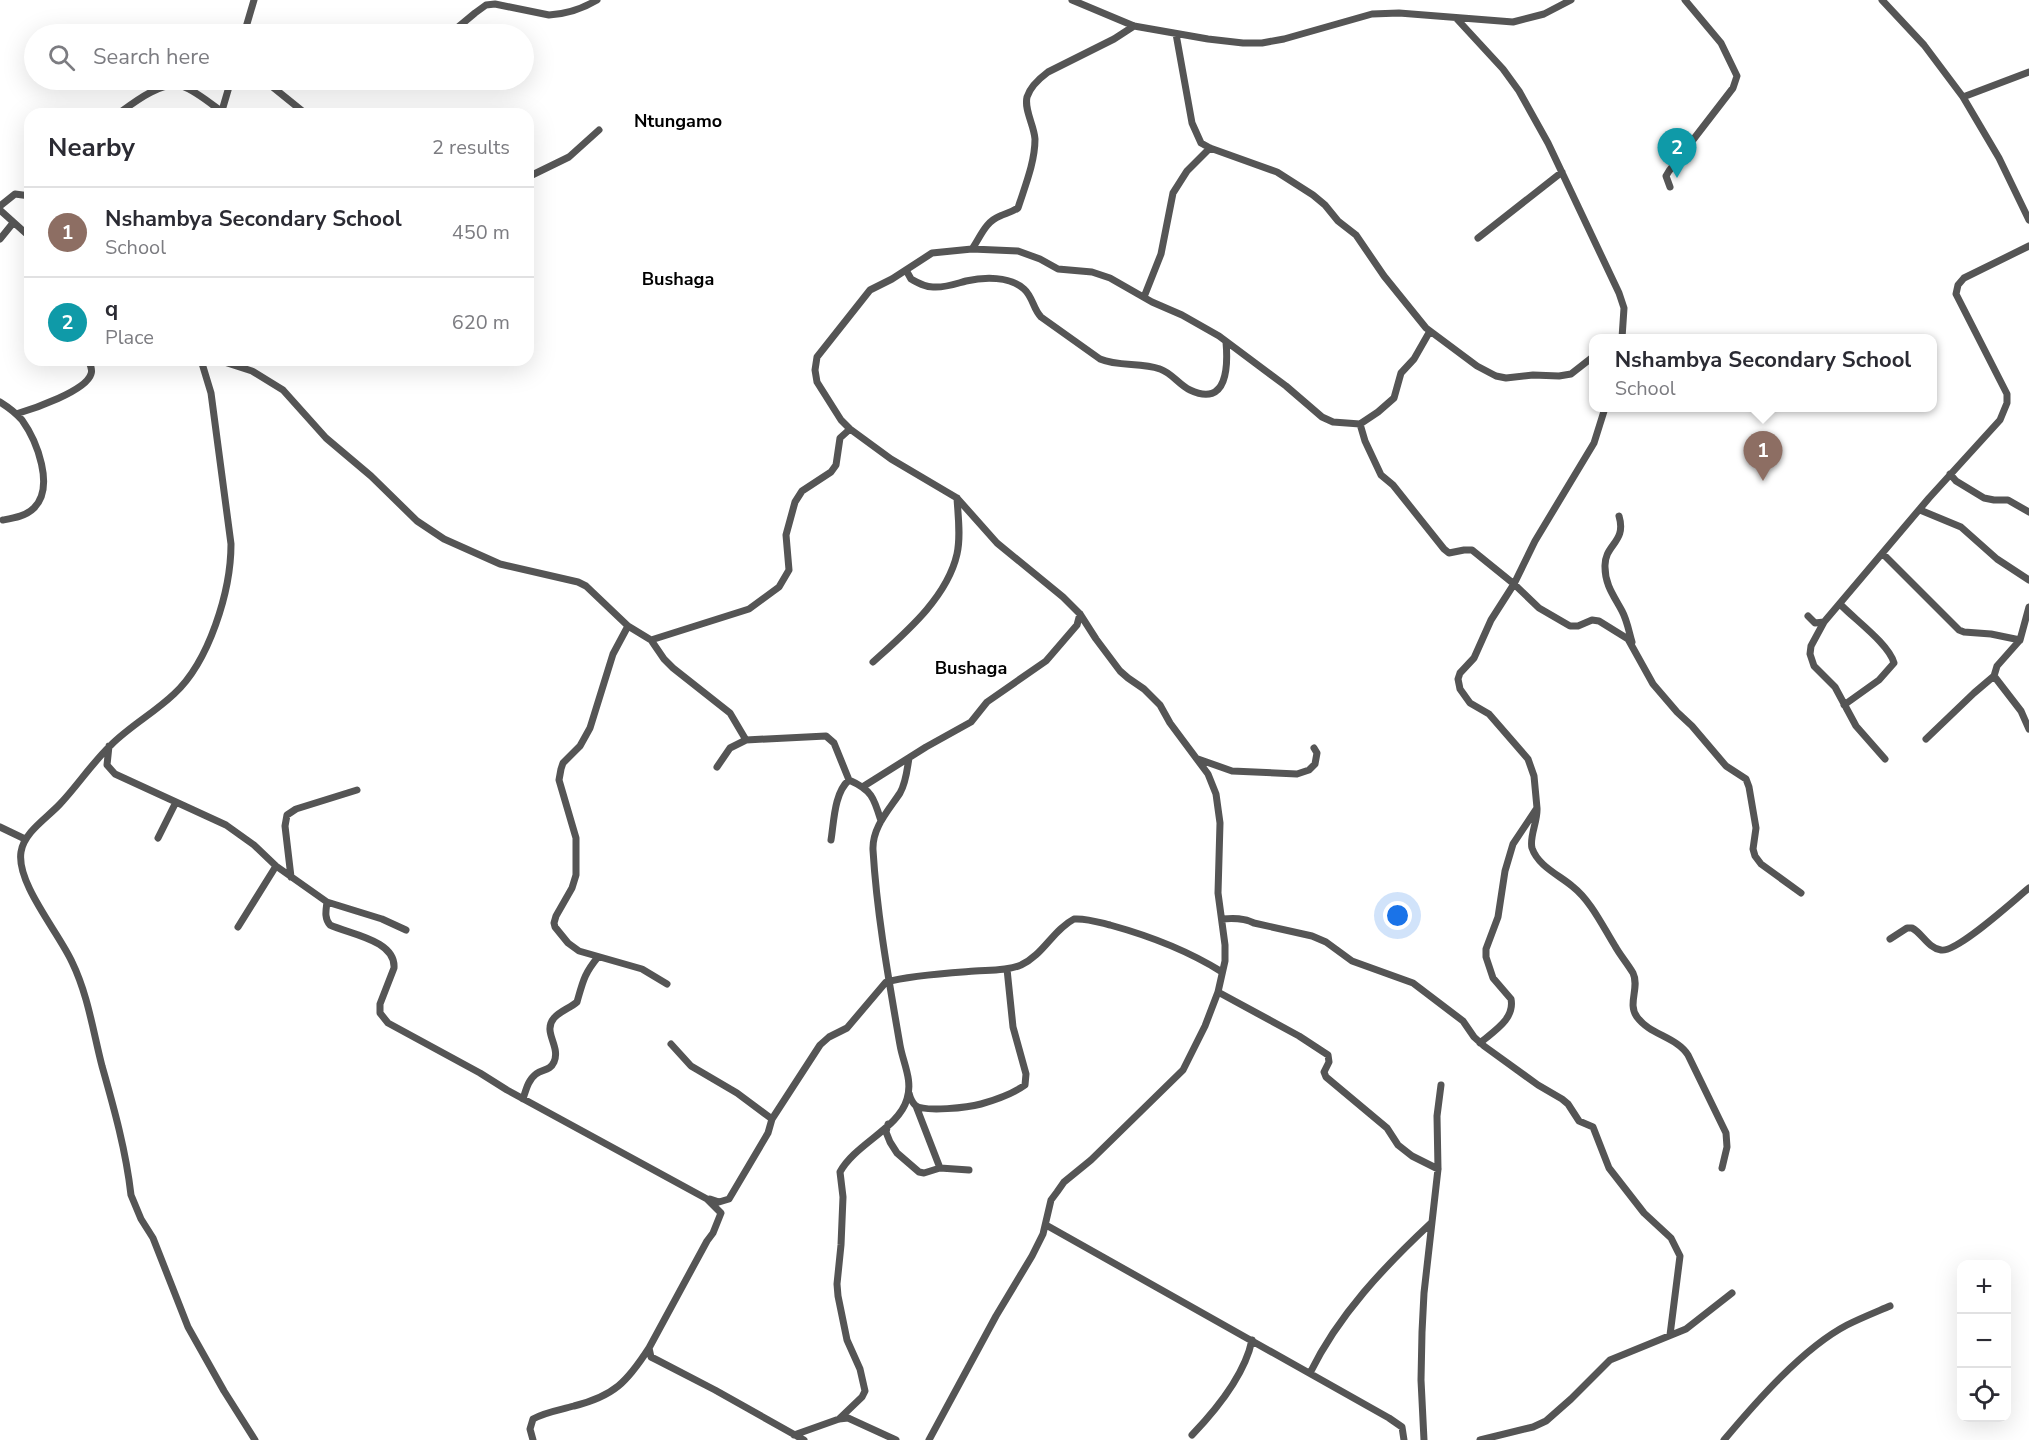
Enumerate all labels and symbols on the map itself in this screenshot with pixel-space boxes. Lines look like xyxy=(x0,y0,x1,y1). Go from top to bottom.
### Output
district label: Ntungamo xyxy=(634,109,722,133)
pin: 2 xyxy=(1658,128,1696,178)
district label: Bushaga xyxy=(642,267,714,291)
pin: 1 xyxy=(1744,432,1782,481)
district label: Bushaga xyxy=(935,656,1007,680)
your location xyxy=(1383,901,1412,930)

